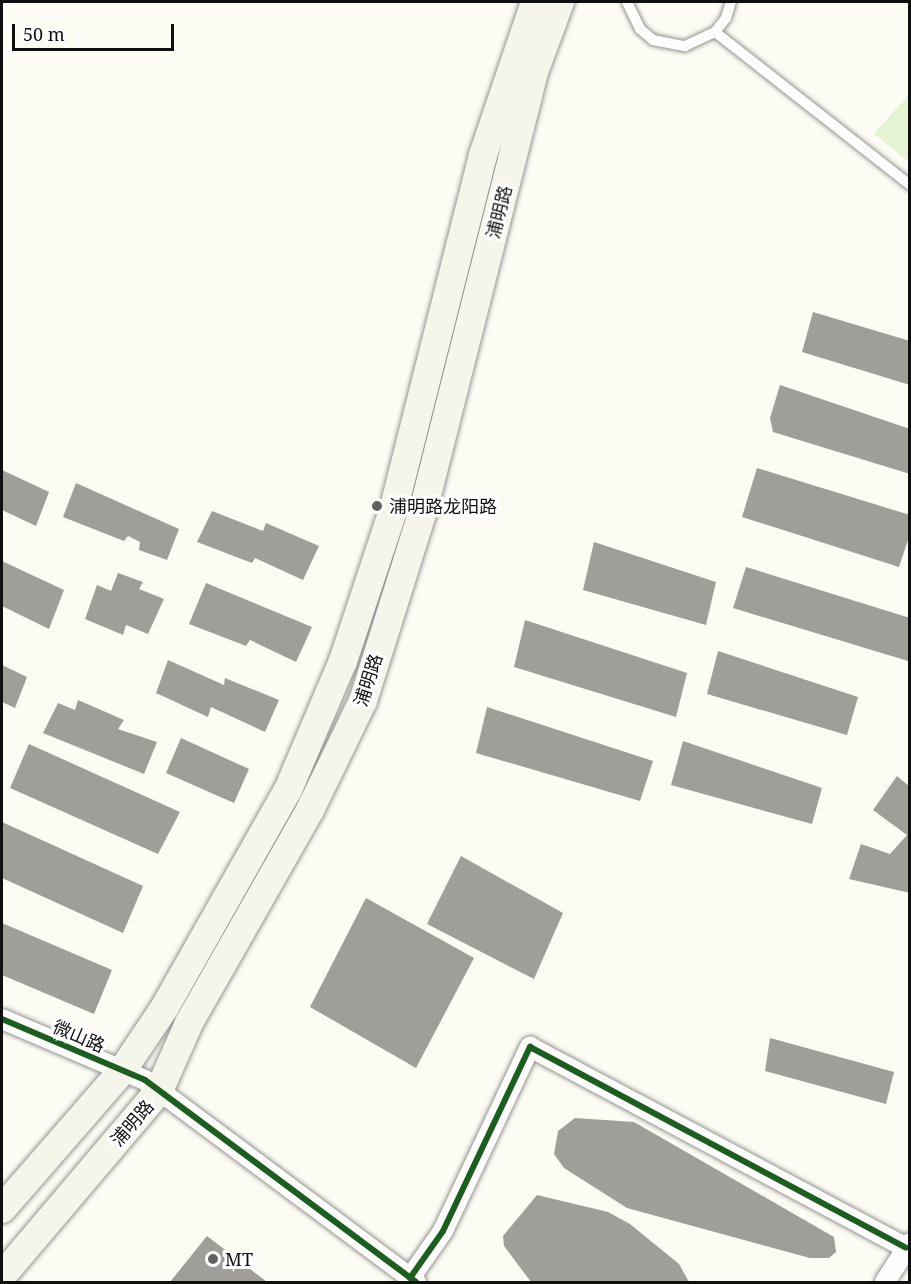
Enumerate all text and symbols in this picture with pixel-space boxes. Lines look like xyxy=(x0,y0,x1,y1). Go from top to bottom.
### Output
scale bar xyxy=(15,12,177,50)
text: 50 m xyxy=(23,22,65,46)
street label: 浦明路 xyxy=(482,183,516,241)
place label: 浦明路龙阳路 xyxy=(389,495,497,517)
marker: 浦明路龙阳路 xyxy=(370,499,384,513)
street label: 浦明路 xyxy=(349,651,387,709)
street label: 微山路 xyxy=(50,1016,108,1056)
street label: 浦明路 xyxy=(106,1096,158,1150)
place label: MT xyxy=(225,1248,253,1270)
marker: MT xyxy=(206,1252,220,1266)

